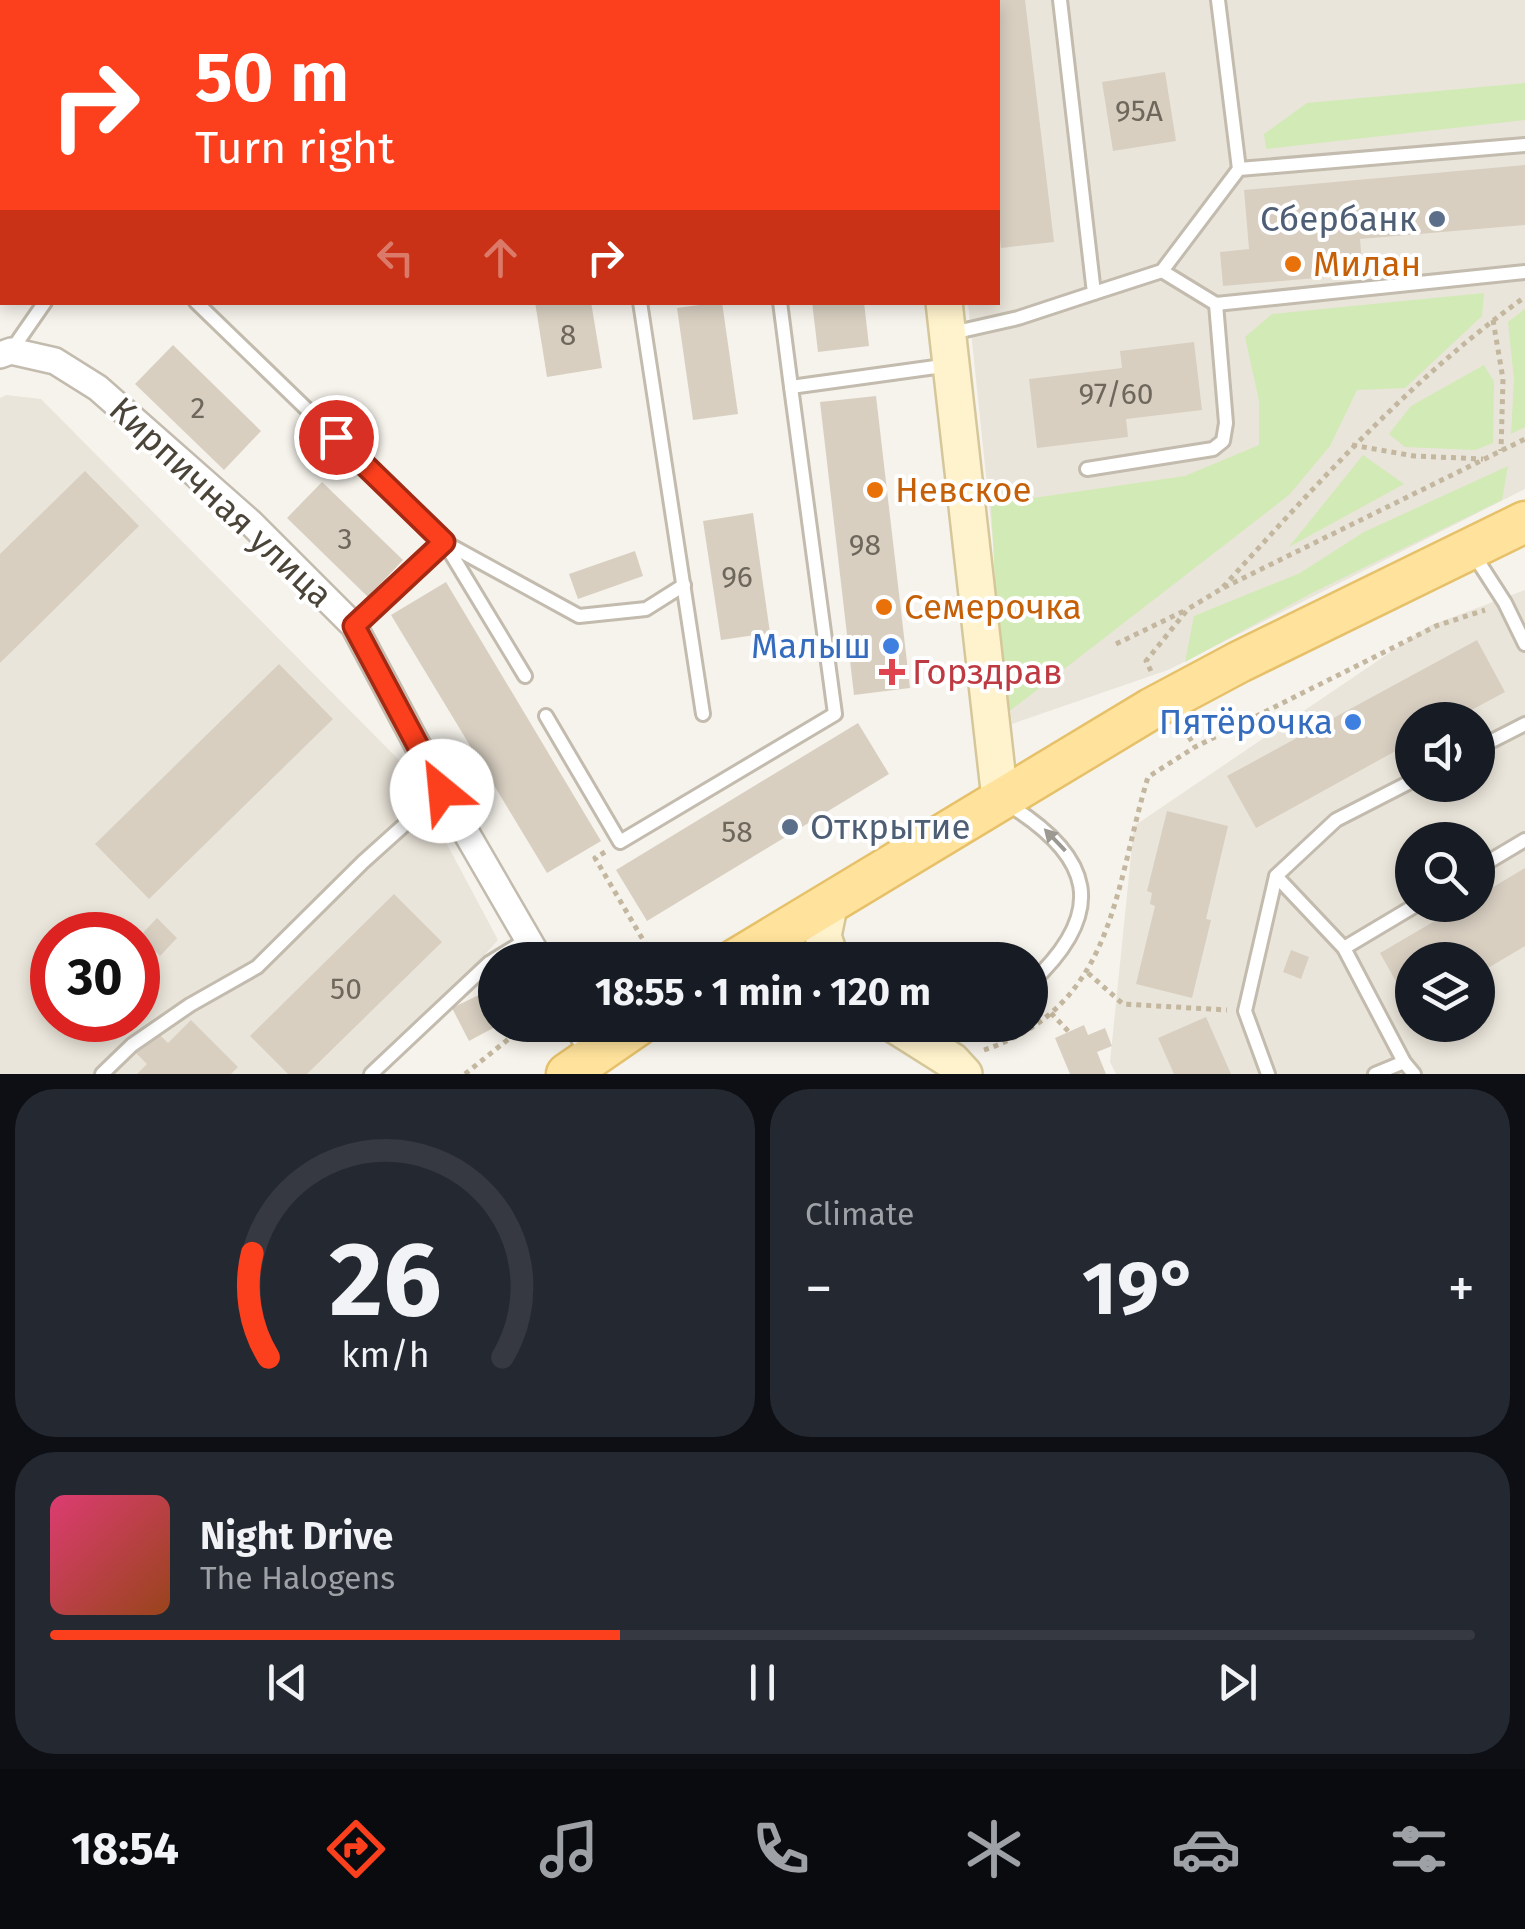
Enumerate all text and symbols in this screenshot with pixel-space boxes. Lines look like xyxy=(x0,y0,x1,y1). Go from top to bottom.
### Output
text: 50 m xyxy=(195,36,349,120)
icon: right xyxy=(30,40,160,170)
house number: 95А xyxy=(1115,93,1164,129)
text: Turn right xyxy=(195,121,394,175)
place label: Сбербанк xyxy=(1260,198,1417,240)
marker: Сбербанк xyxy=(1426,208,1448,230)
icon: left xyxy=(368,230,423,285)
icon: ahead xyxy=(473,230,528,285)
icon: right xyxy=(578,230,633,285)
place label: Милан xyxy=(1313,243,1421,285)
marker: Милан xyxy=(1282,253,1304,275)
house number: 8 xyxy=(560,317,576,353)
house number: 97/60 xyxy=(1079,376,1153,412)
street label: Кирпичная улица xyxy=(101,388,341,616)
house number: 2 xyxy=(191,390,205,426)
pin xyxy=(294,395,379,480)
icon: arrive xyxy=(309,410,364,465)
place label: Невское xyxy=(895,469,1032,511)
marker: Невское xyxy=(864,479,886,501)
house number: 3 xyxy=(338,521,352,557)
house number: 98 xyxy=(849,527,881,563)
house number: 96 xyxy=(721,559,753,595)
place label: Семерочка xyxy=(904,586,1082,628)
marker: Семерочка xyxy=(873,596,895,618)
place label: Малыш xyxy=(751,625,871,667)
marker: Малыш xyxy=(880,635,902,657)
place label: Горздрав xyxy=(912,651,1063,693)
marker: Горздрав xyxy=(881,661,903,683)
place label: Пятёрочка xyxy=(1159,701,1333,743)
map controls xyxy=(1395,702,1495,1042)
button: sound xyxy=(1395,702,1495,802)
marker: Пятёрочка xyxy=(1342,711,1364,733)
position arrow xyxy=(390,739,494,843)
place label: Открытие xyxy=(810,806,971,848)
house number: 58 xyxy=(721,814,753,850)
marker: Открытие xyxy=(779,816,801,838)
button: search xyxy=(1395,822,1495,922)
one-way arrow xyxy=(1044,828,1068,852)
speed limit sign: 30 xyxy=(30,912,160,1042)
button: layers xyxy=(1395,942,1495,1042)
text: 18:55 · 1 min · 120 m xyxy=(595,969,931,1015)
house number: 50 xyxy=(330,971,362,1007)
text: Climate xyxy=(805,1195,914,1233)
text: 26 xyxy=(329,1218,441,1343)
text: 19° xyxy=(1082,1244,1198,1334)
text: − xyxy=(805,1256,833,1322)
text: + xyxy=(1448,1256,1475,1322)
text: km/h xyxy=(341,1334,429,1376)
text: Night Drive xyxy=(200,1513,393,1559)
text: The Halogens xyxy=(200,1559,395,1597)
icon: previous xyxy=(260,1655,315,1710)
icon: pause xyxy=(735,1655,790,1710)
icon: next xyxy=(1210,1655,1265,1710)
icon: directions xyxy=(321,1814,391,1884)
icon: music xyxy=(534,1814,604,1884)
icon: phone xyxy=(746,1814,816,1884)
icon: climate xyxy=(959,1814,1029,1884)
icon: car xyxy=(1171,1814,1241,1884)
icon: filters xyxy=(1384,1814,1454,1884)
text: 18:54 xyxy=(71,1822,179,1876)

